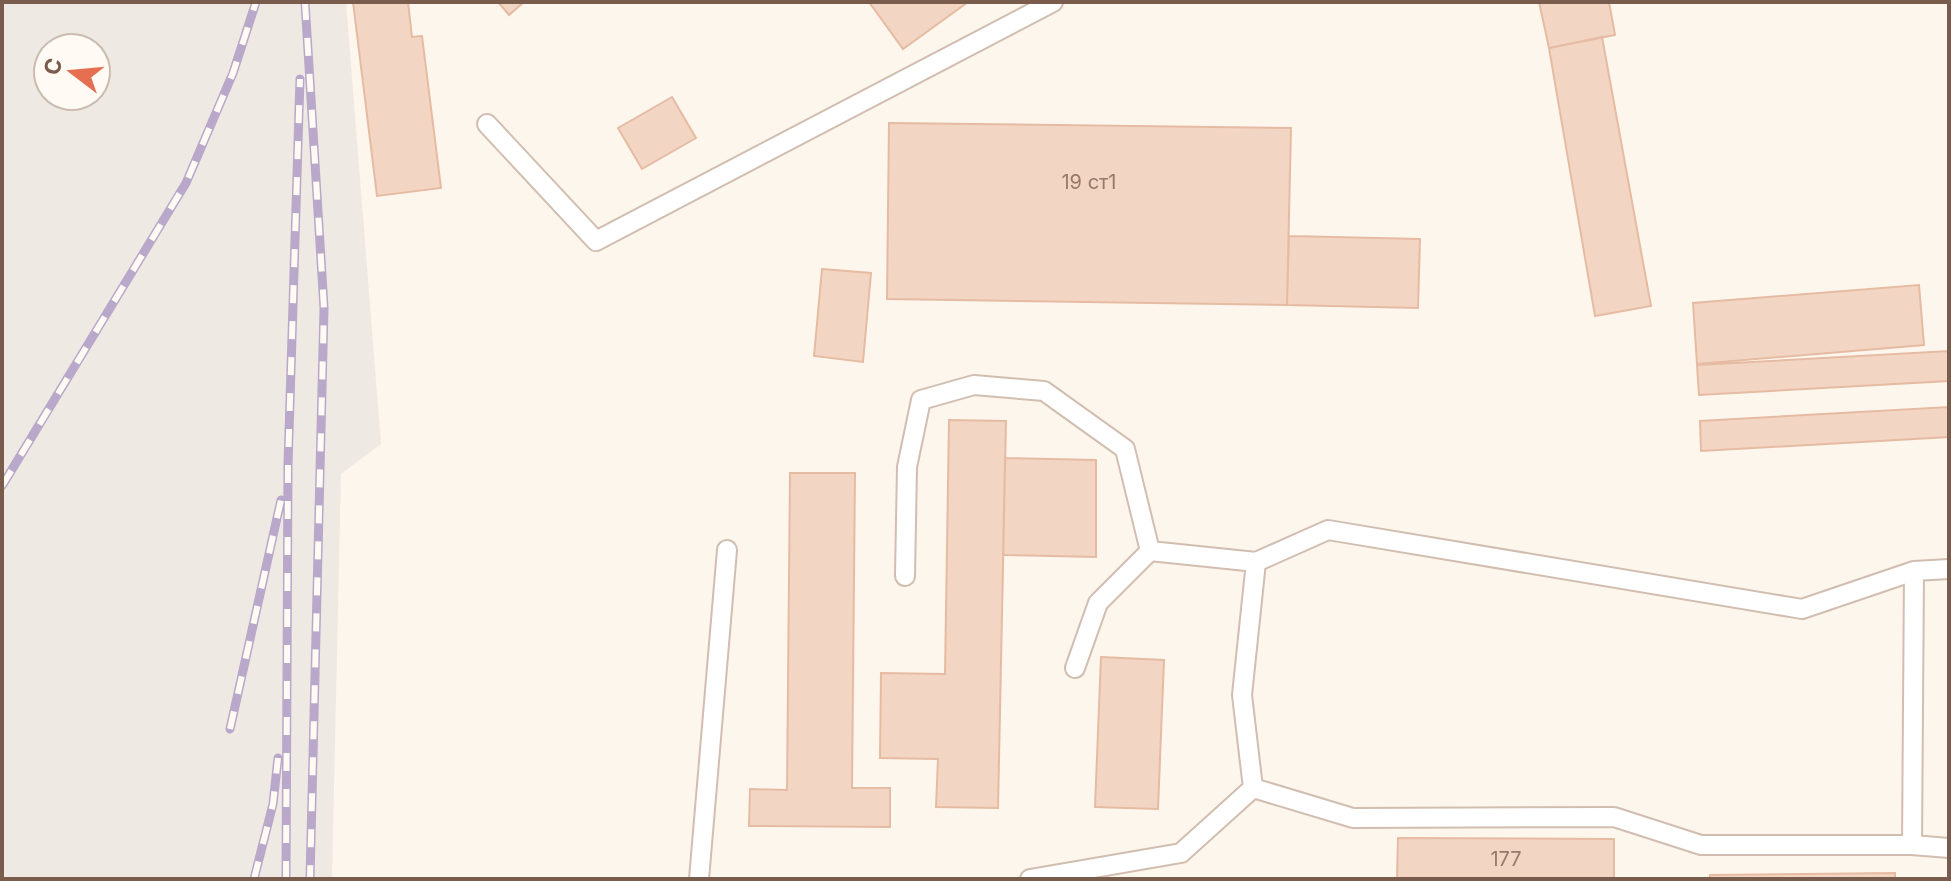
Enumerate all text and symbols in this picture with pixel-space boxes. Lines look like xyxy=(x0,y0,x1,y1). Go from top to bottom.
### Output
north arrow xyxy=(32,32,112,112)
text: С xyxy=(38,55,68,78)
house number: 19 ст1 xyxy=(1061,170,1117,194)
house number: 177 xyxy=(1490,847,1522,871)

